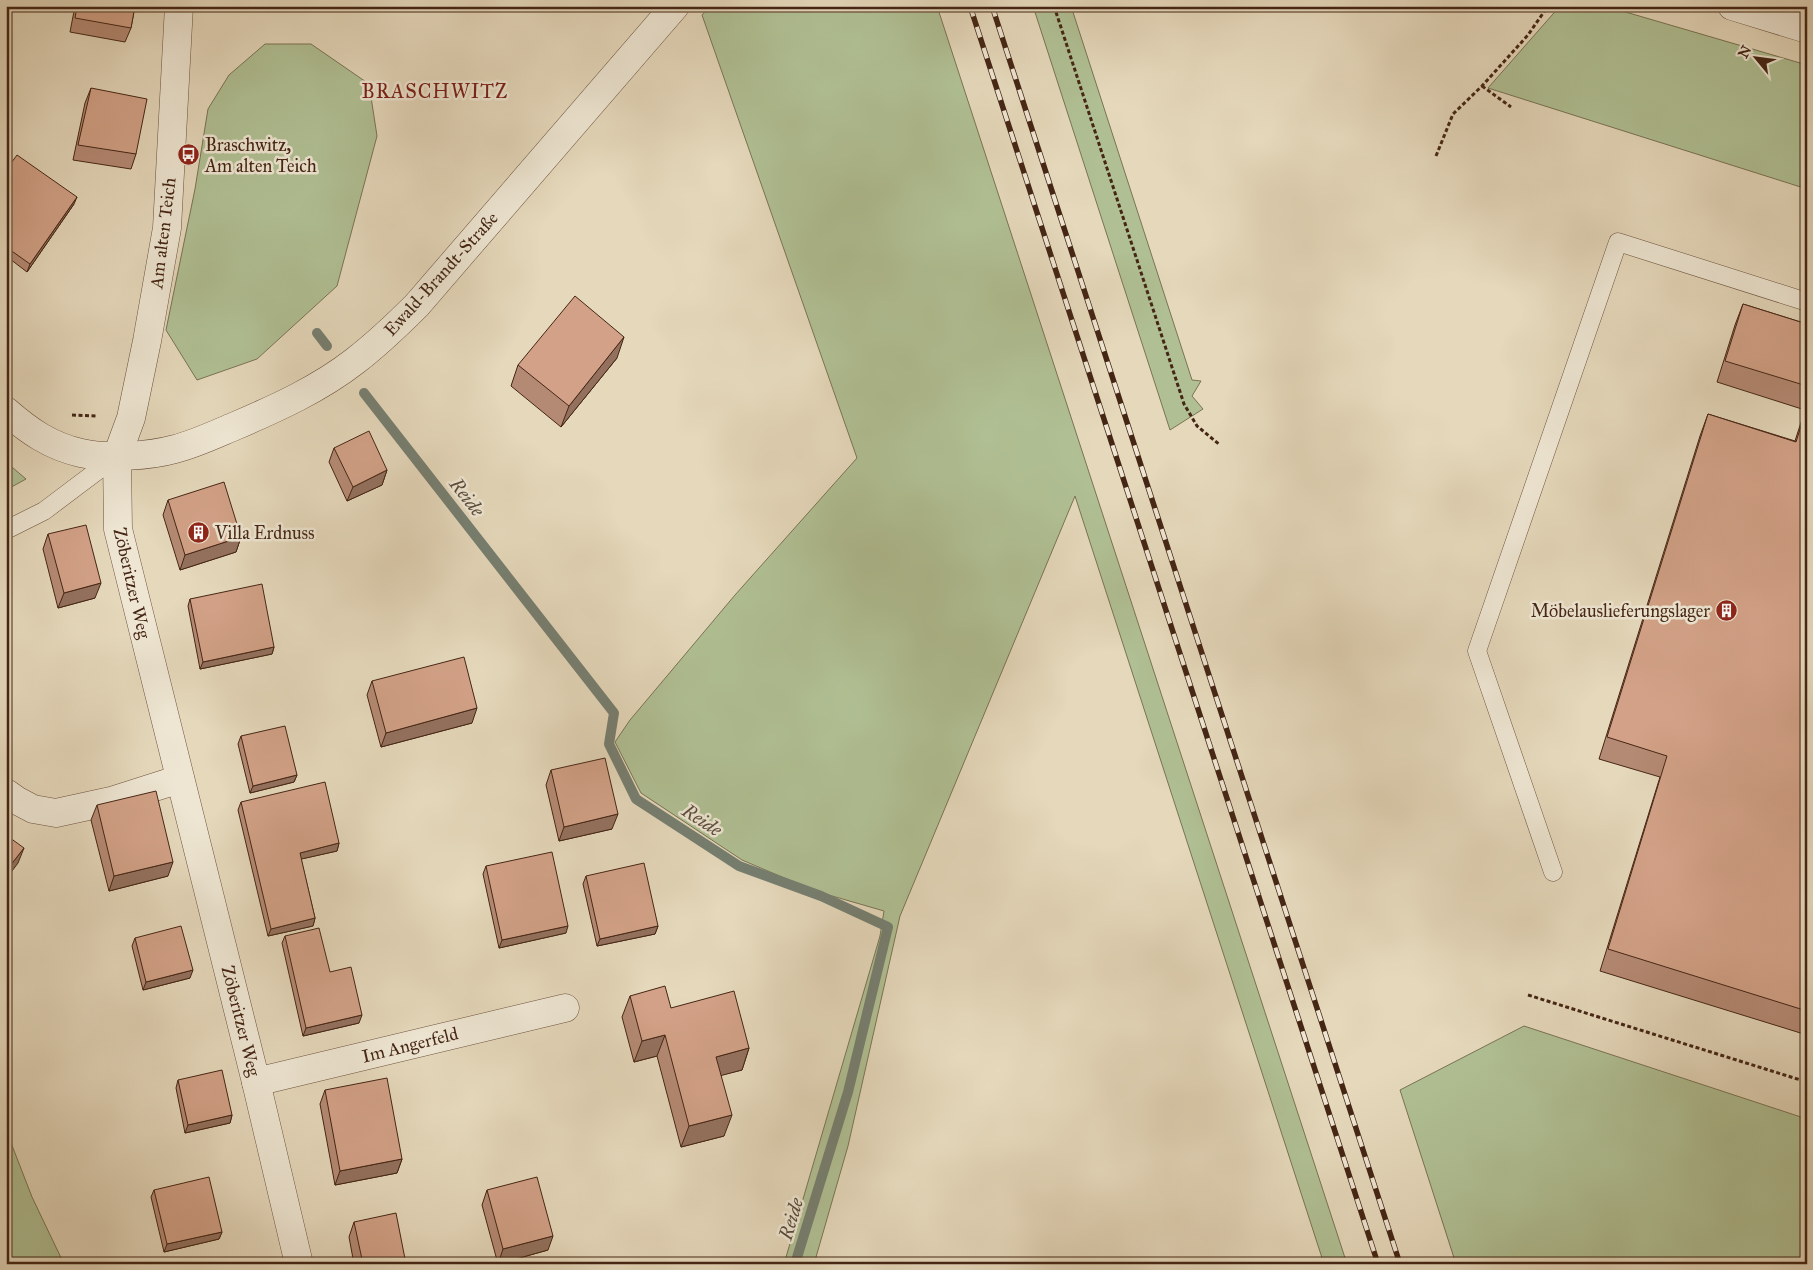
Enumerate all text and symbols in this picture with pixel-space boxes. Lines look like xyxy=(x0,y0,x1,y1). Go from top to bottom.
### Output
north arrow xyxy=(1730,32,1780,82)
text: N xyxy=(1735,43,1755,61)
district label: BRASCHWITZ xyxy=(362,79,508,103)
place label: Braschwitz, Am alten Teich xyxy=(204,134,317,177)
bus stop icon: Braschwitz, Am alten Teich xyxy=(177,143,201,167)
street label: Am alten Teich xyxy=(145,176,181,291)
street label: Ewald-Brandt-Straße xyxy=(379,207,503,341)
water label: Reide xyxy=(444,472,490,522)
building icon: Villa Erdnuss xyxy=(187,521,211,545)
place label: Villa Erdnuss xyxy=(214,522,315,544)
street label: Zöberitzer Weg xyxy=(108,525,156,642)
building icon: Möbelauslieferungslager xyxy=(1714,599,1738,623)
place label: Möbelauslieferungslager xyxy=(1531,600,1710,623)
water label: Reide xyxy=(677,798,727,842)
street label: Zöberitzer Weg xyxy=(216,963,266,1079)
street label: Im Angerfeld xyxy=(360,1022,461,1069)
water label: Reide xyxy=(774,1194,808,1244)

